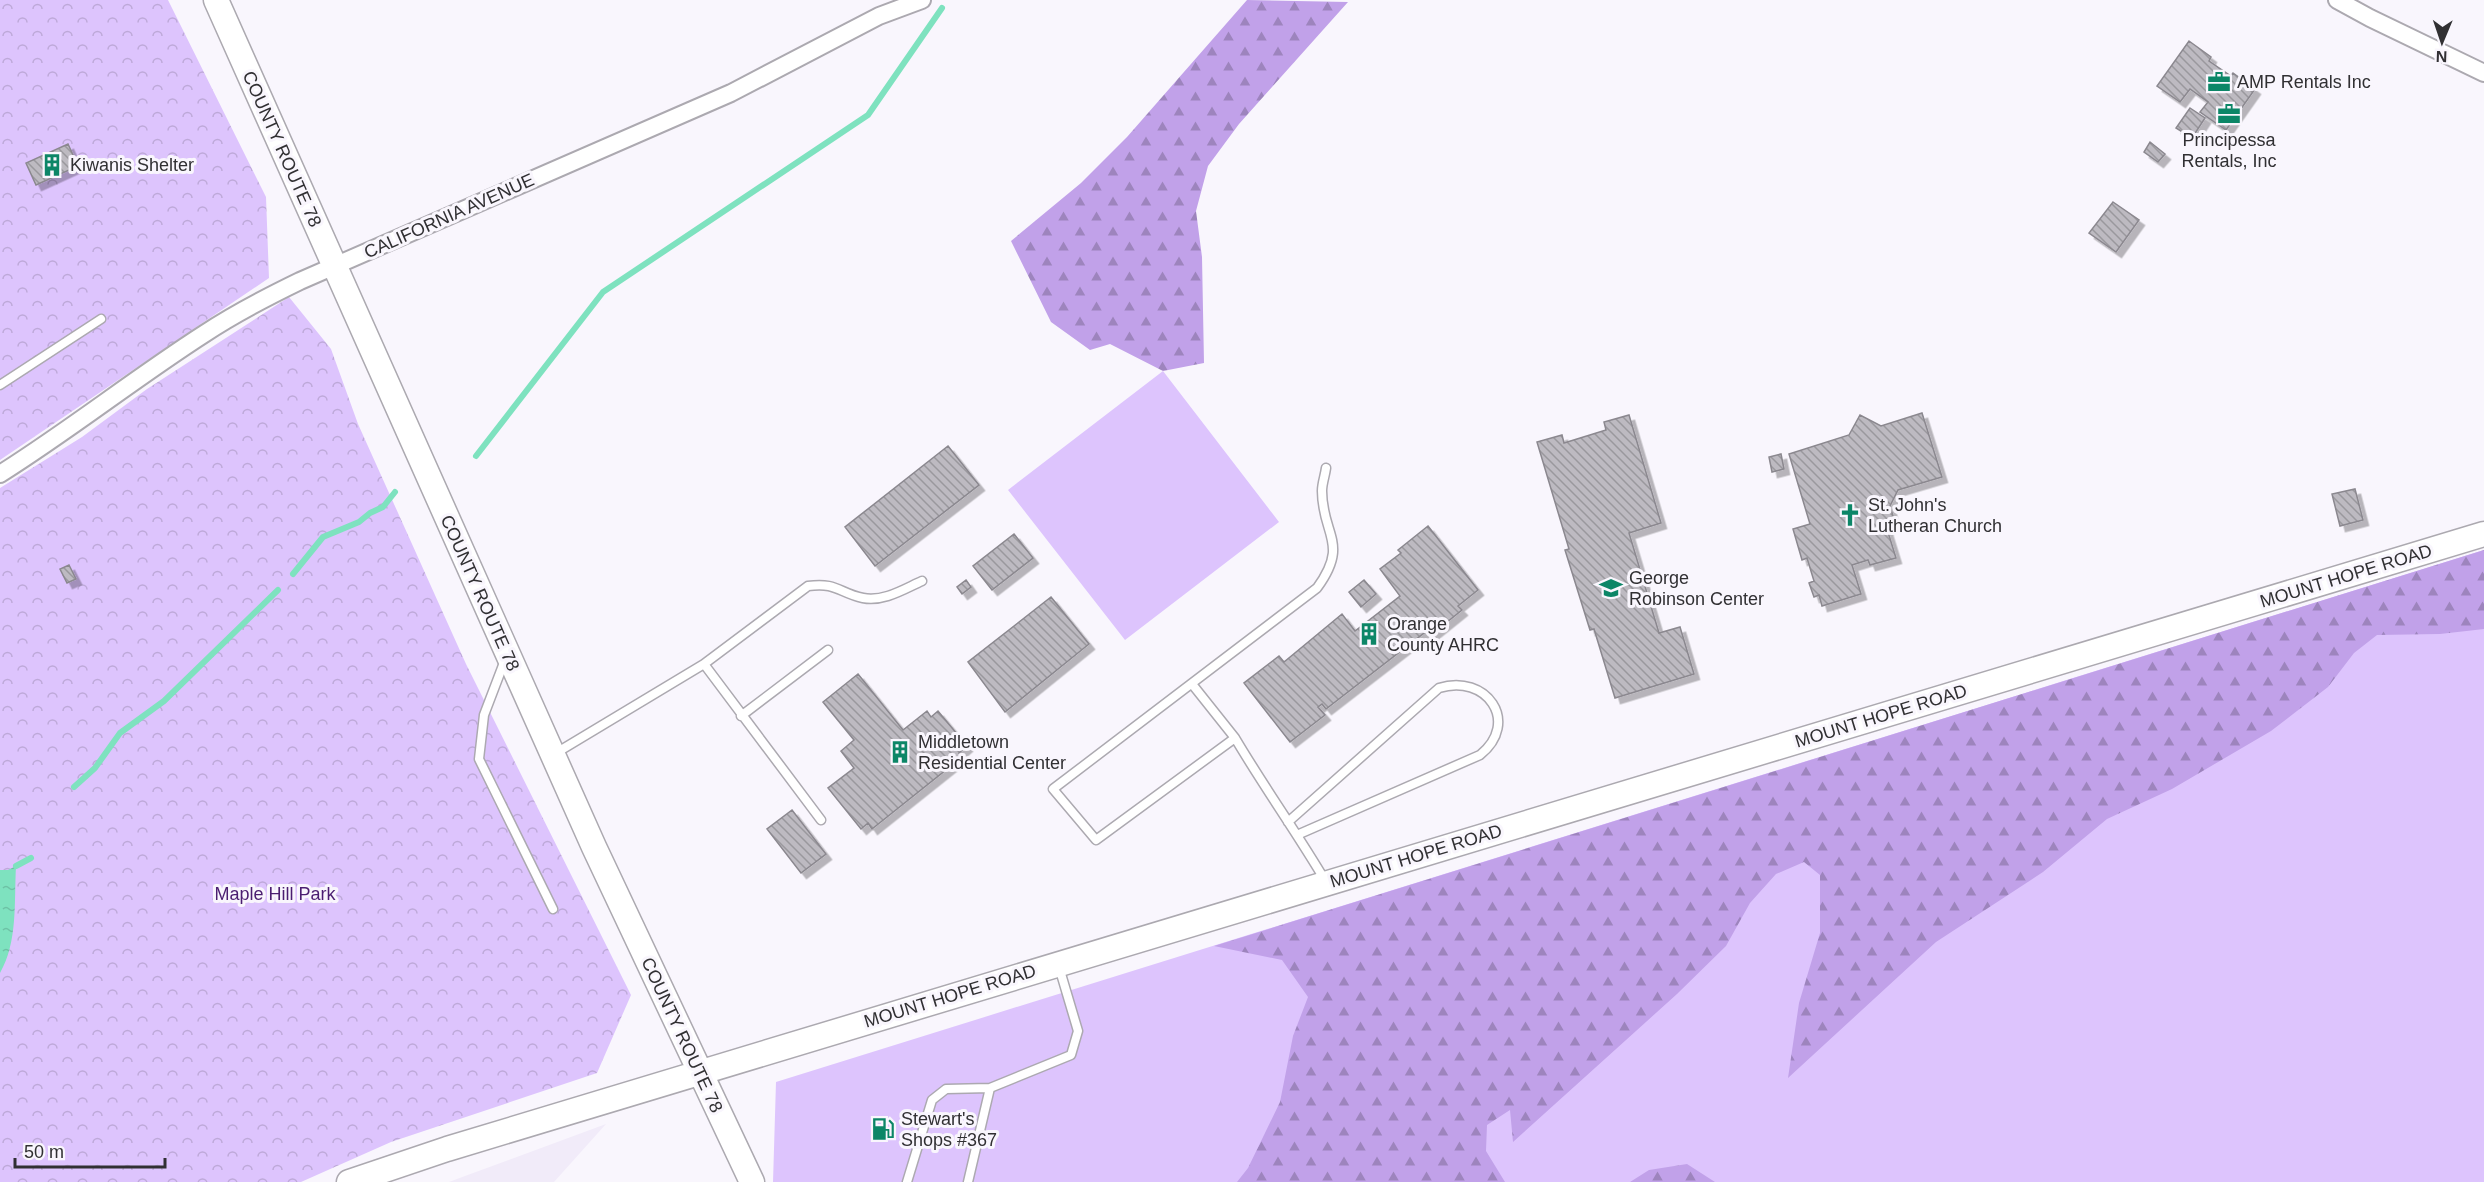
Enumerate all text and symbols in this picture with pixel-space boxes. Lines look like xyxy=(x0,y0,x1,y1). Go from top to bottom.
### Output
north arrow xyxy=(2412,12,2472,72)
text: N xyxy=(2435,48,2448,65)
street label: COUNTY ROUTE 78 xyxy=(239,68,325,230)
office icon: AMP Rentals Inc xyxy=(2206,69,2232,95)
place label: AMP Rentals Inc xyxy=(2237,72,2371,92)
office icon: Principessa Rentals, Inc xyxy=(2216,101,2242,127)
place label: Principessa Rentals, Inc xyxy=(2181,130,2277,171)
building icon: Kiwanis Shelter xyxy=(39,152,65,178)
place label: Kiwanis Shelter xyxy=(70,155,194,175)
street label: CALIFORNIA AVENUE xyxy=(361,170,537,262)
place label: St. John's Lutheran Church xyxy=(1868,495,2002,536)
church icon: St. John's Lutheran Church xyxy=(1837,502,1863,528)
street label: COUNTY ROUTE 78 xyxy=(437,512,523,674)
street label: MOUNT HOPE ROAD xyxy=(2258,540,2434,612)
place label: George Robinson Center xyxy=(1629,568,1764,609)
school or university icon: George Robinson Center xyxy=(1598,575,1624,601)
place label: Orange County AHRC xyxy=(1387,614,1499,655)
building icon: Orange County AHRC xyxy=(1356,621,1382,647)
street label: MOUNT HOPE ROAD xyxy=(1793,680,1969,752)
place label: Middletown Residential Center xyxy=(918,732,1066,773)
building icon: Middletown Residential Center xyxy=(887,739,913,765)
street label: MOUNT HOPE ROAD xyxy=(1328,820,1504,892)
park label: Maple Hill Park xyxy=(214,884,337,904)
street label: COUNTY ROUTE 78 xyxy=(637,954,727,1116)
street label: MOUNT HOPE ROAD xyxy=(862,960,1038,1032)
place label: Stewart's Shops #367 xyxy=(901,1109,997,1150)
fuel station icon: Stewart's Shops #367 xyxy=(870,1116,896,1142)
scale bar xyxy=(15,1131,165,1169)
text: 50 m xyxy=(24,1142,64,1162)

